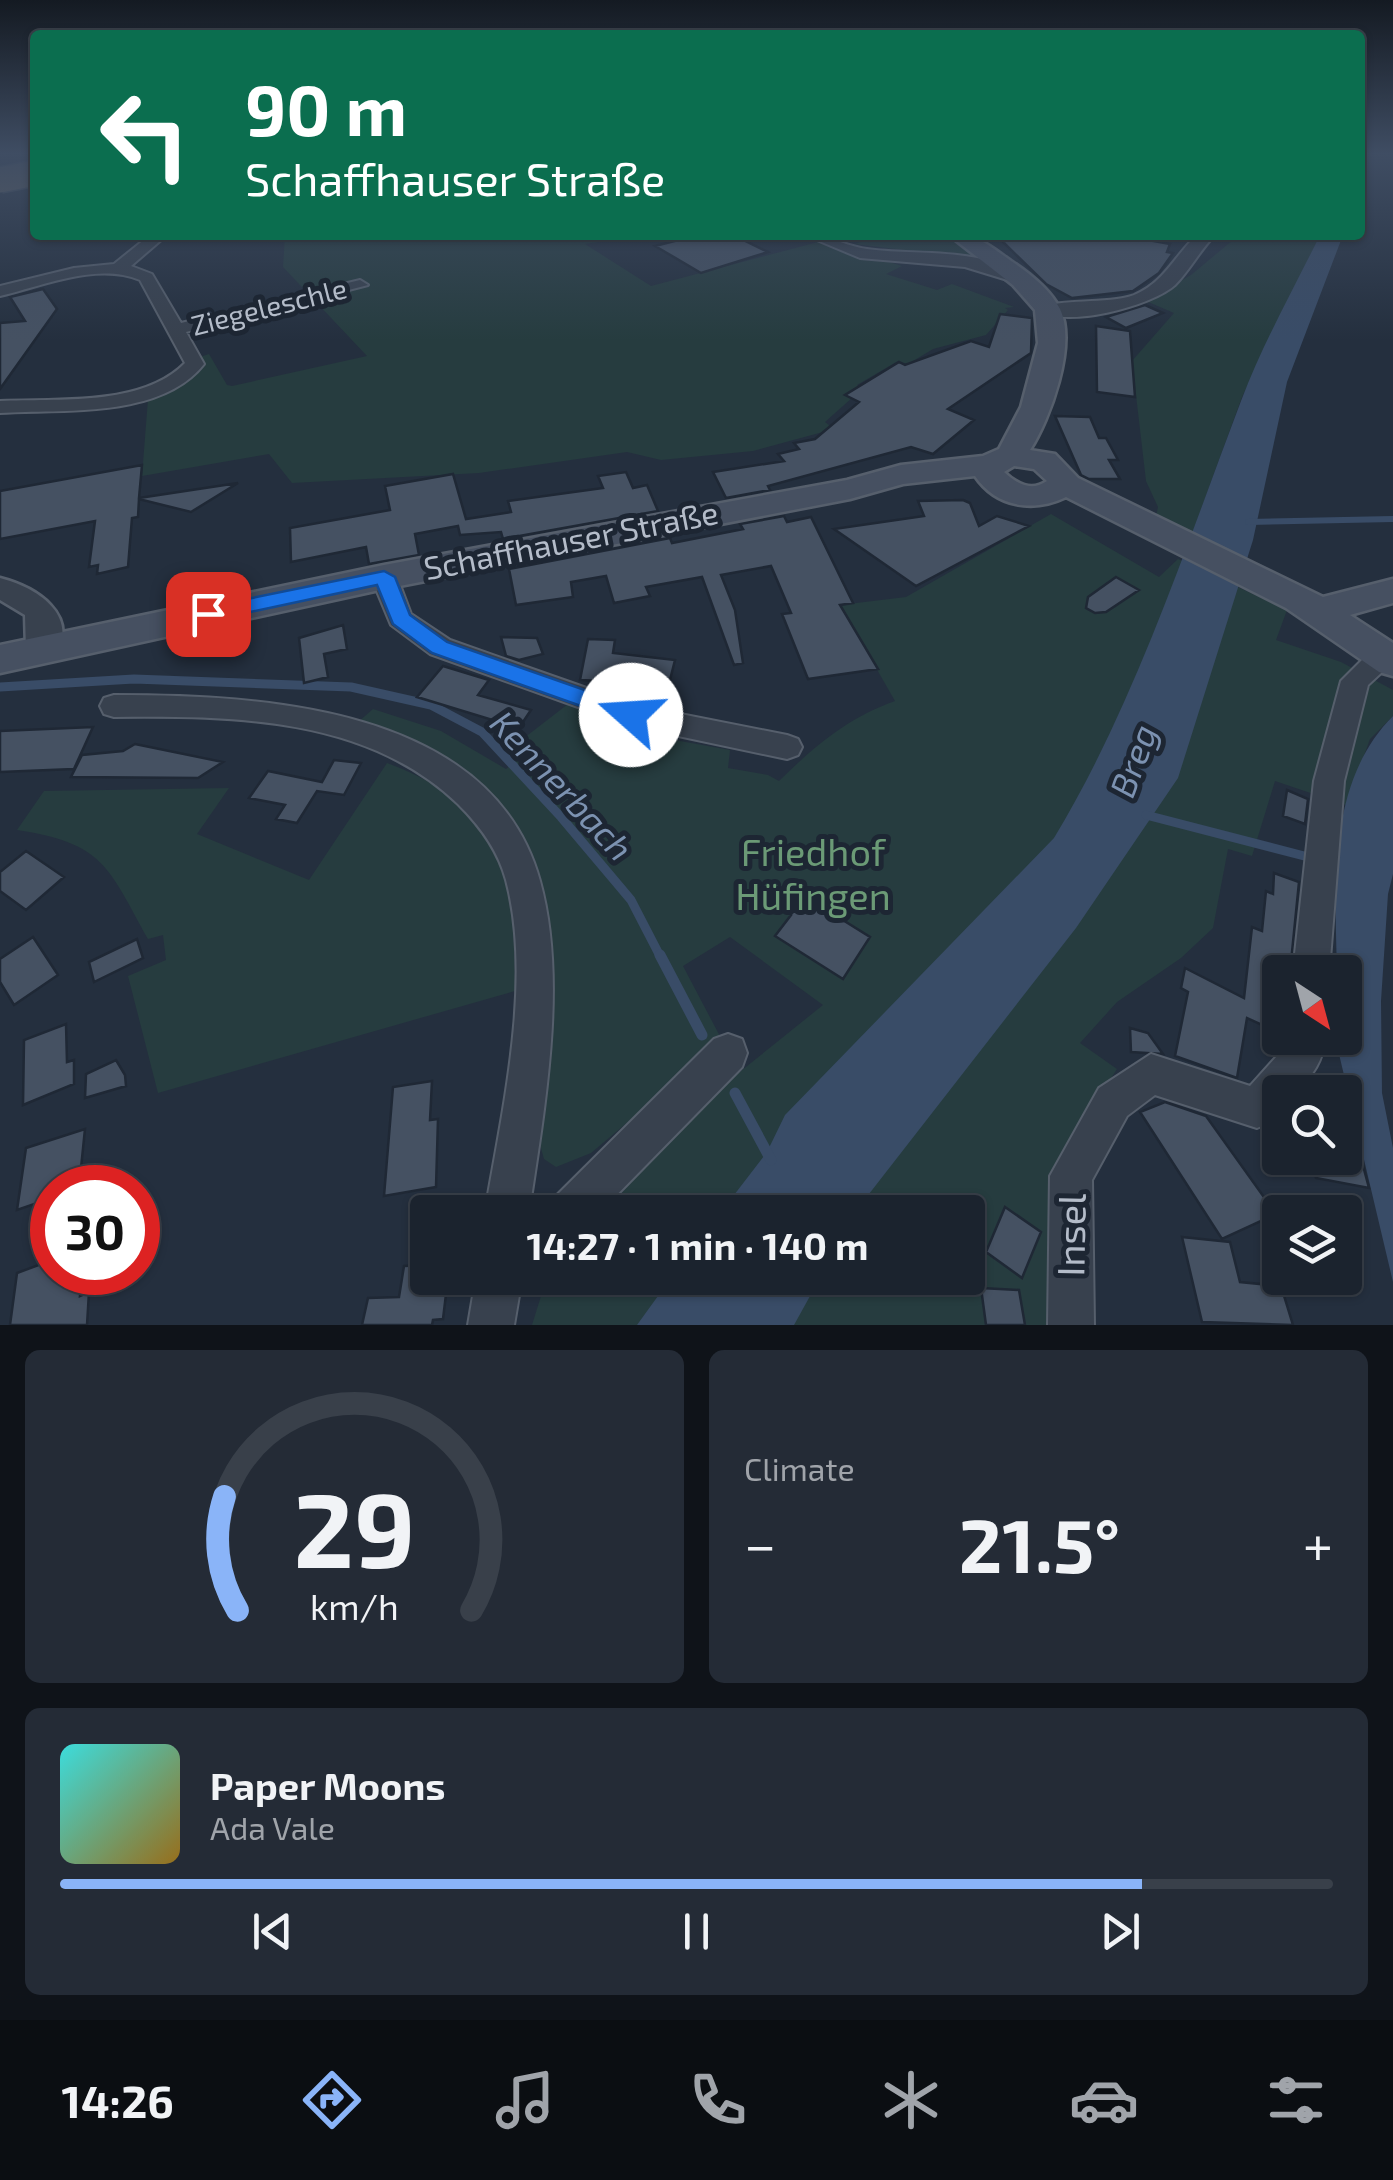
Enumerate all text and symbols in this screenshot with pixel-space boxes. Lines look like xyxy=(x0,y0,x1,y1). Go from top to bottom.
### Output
text: 90 m xyxy=(245,66,407,150)
icon: left xyxy=(80,70,210,200)
text: Schaffhauser Straße xyxy=(245,151,665,205)
street label: Ziegeleschle xyxy=(187,270,350,342)
street label: Schaffhauser Straße xyxy=(420,492,721,586)
pin xyxy=(166,572,251,657)
icon: arrive xyxy=(181,587,236,642)
position arrow xyxy=(579,663,683,767)
water label: Kennerbach xyxy=(483,701,642,868)
water label: Breg xyxy=(1100,718,1165,802)
park label: Friedhof Hüfingen xyxy=(735,828,891,918)
north arrow xyxy=(1262,955,1362,1055)
map controls xyxy=(1262,955,1362,1295)
button: search xyxy=(1262,1075,1362,1175)
speed limit sign: 30 xyxy=(30,1165,160,1295)
street label: Insel xyxy=(1046,1193,1094,1277)
button: layers xyxy=(1262,1195,1362,1295)
text: 14:27 · 1 min · 140 m xyxy=(526,1222,869,1268)
text: Climate xyxy=(744,1449,855,1487)
text: 29 xyxy=(294,1464,415,1589)
text: 21.5° xyxy=(959,1498,1120,1588)
text: − xyxy=(744,1510,776,1576)
text: + xyxy=(1303,1510,1333,1576)
text: km/h xyxy=(310,1584,399,1627)
text: Paper Moons xyxy=(210,1762,446,1808)
text: Ada Vale xyxy=(210,1808,335,1846)
icon: previous xyxy=(245,1904,300,1959)
icon: pause xyxy=(669,1904,724,1959)
icon: next xyxy=(1093,1904,1148,1959)
icon: directions xyxy=(297,2065,367,2135)
icon: music xyxy=(490,2065,560,2135)
icon: phone xyxy=(683,2065,753,2135)
icon: climate xyxy=(876,2065,946,2135)
icon: car xyxy=(1069,2065,1139,2135)
icon: filters xyxy=(1261,2065,1331,2135)
text: 14:26 xyxy=(61,2073,174,2127)

